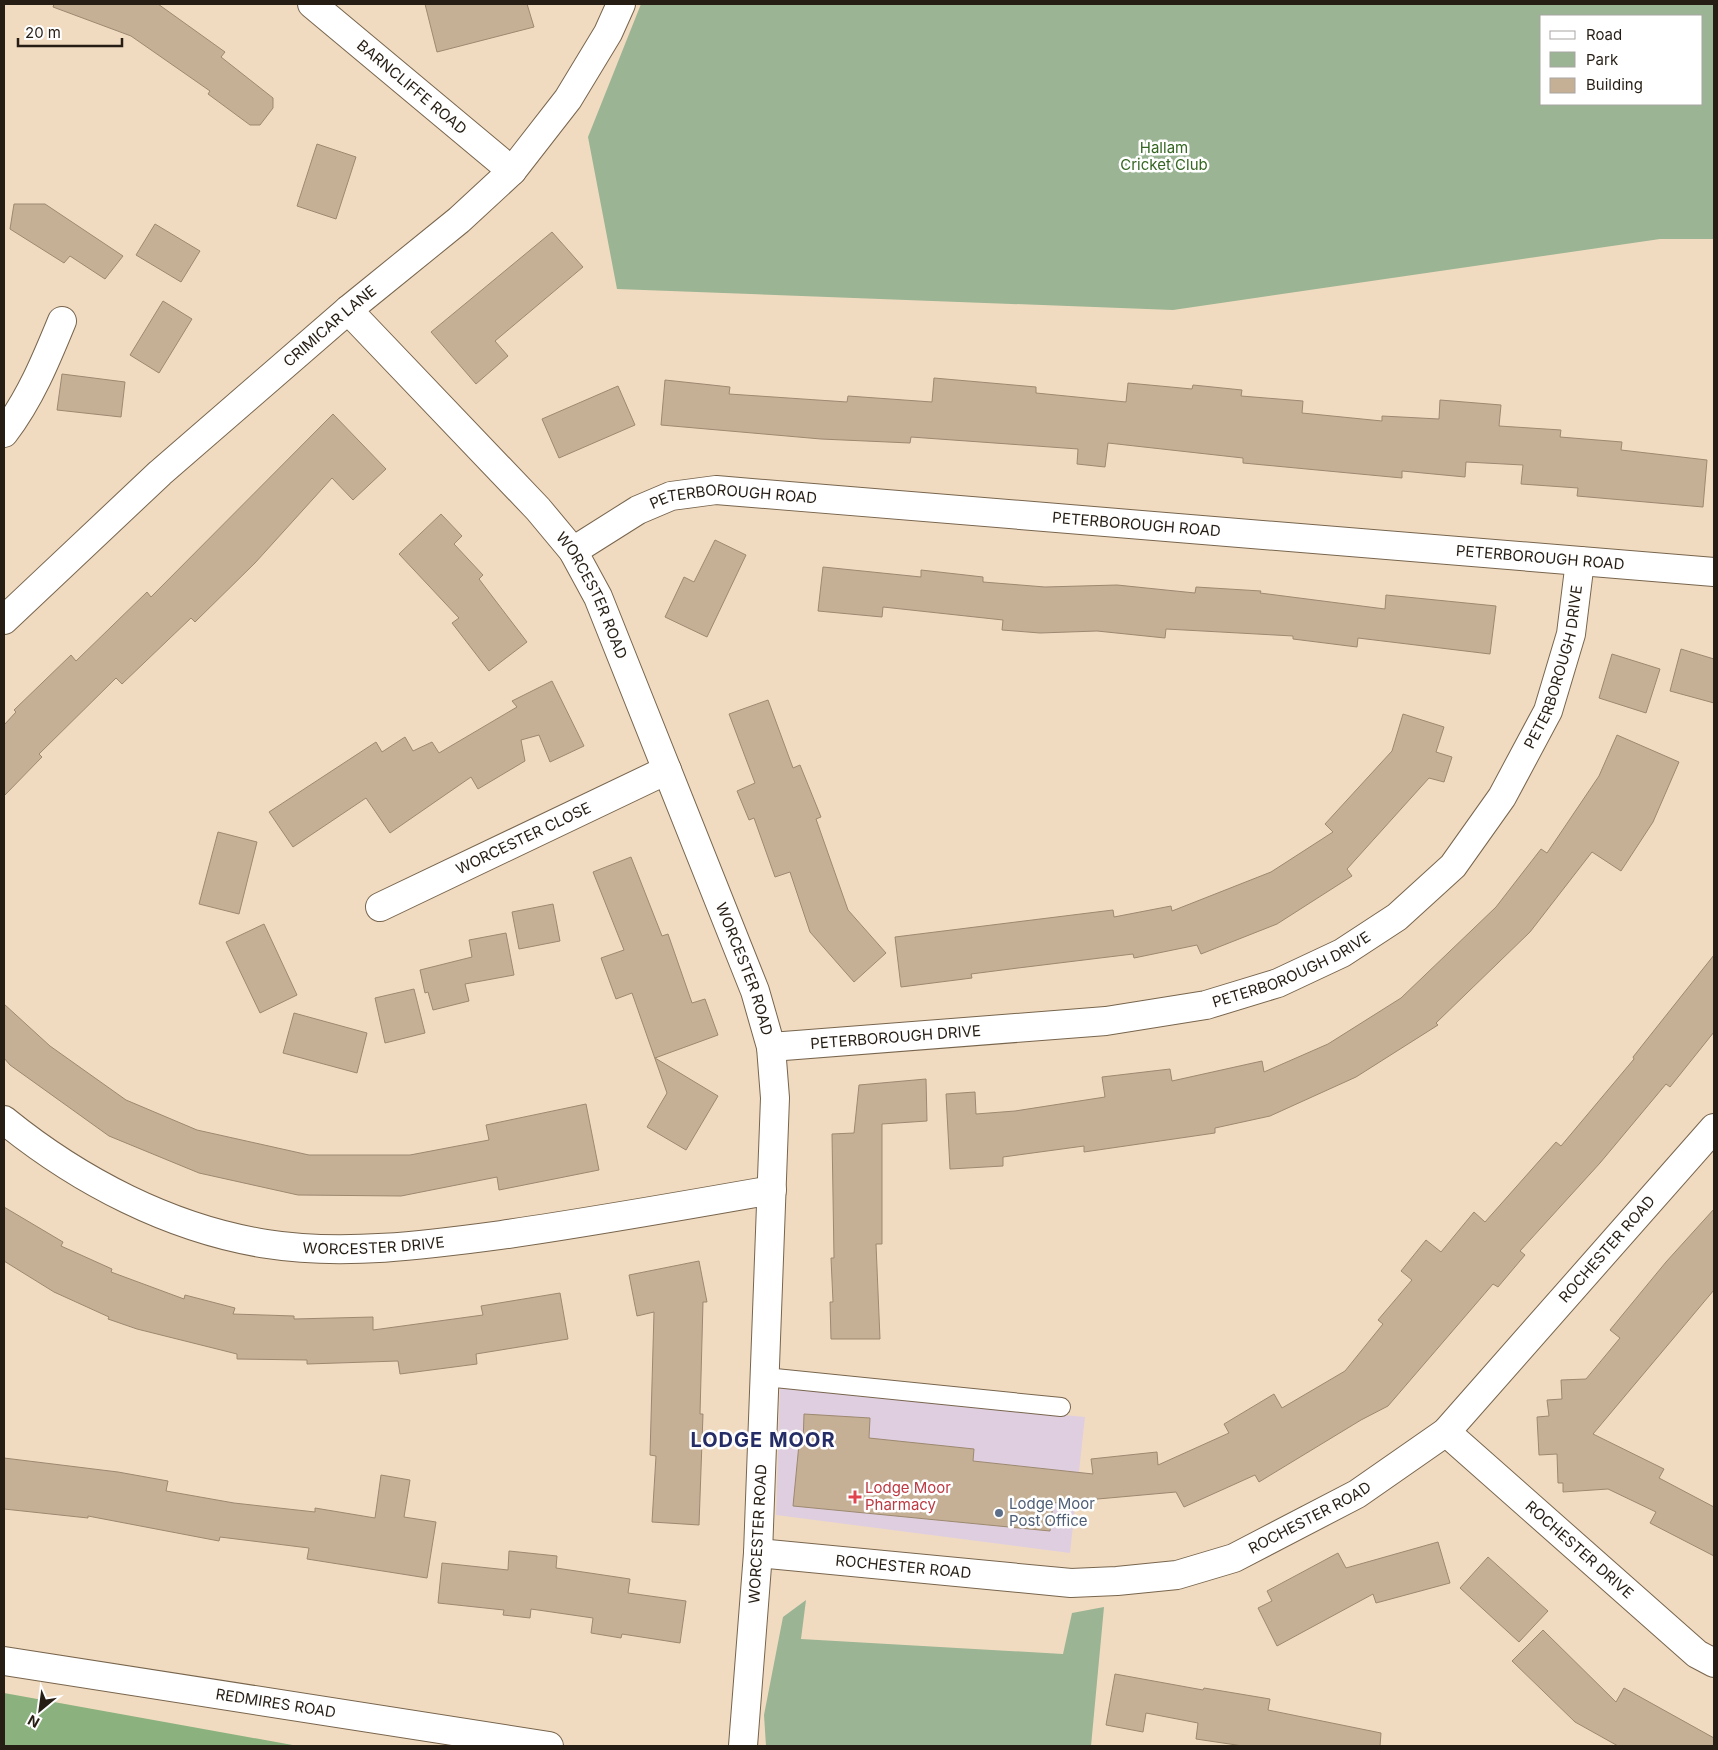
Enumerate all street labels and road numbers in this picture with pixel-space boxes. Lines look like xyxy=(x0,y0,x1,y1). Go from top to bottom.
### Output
street label: BARNCLIFFE ROAD xyxy=(353,36,471,138)
street label: CRIMICAR LANE xyxy=(279,281,380,371)
street label: PETERBOROUGH ROAD xyxy=(647,480,818,513)
street label: PETERBOROUGH ROAD xyxy=(1052,508,1222,540)
street label: WORCESTER ROAD xyxy=(552,528,632,661)
street label: PETERBOROUGH ROAD xyxy=(1455,541,1625,574)
street label: PETERBOROUGH DRIVE xyxy=(1520,584,1586,752)
street label: WORCESTER CLOSE xyxy=(453,798,594,878)
street label: WORCESTER ROAD xyxy=(712,900,777,1037)
street label: PETERBOROUGH DRIVE xyxy=(1210,927,1374,1012)
street label: PETERBOROUGH DRIVE xyxy=(810,1021,982,1053)
street label: ROCHESTER ROAD xyxy=(1555,1192,1659,1306)
street label: WORCESTER DRIVE xyxy=(302,1232,445,1258)
street label: WORCESTER ROAD xyxy=(744,1464,771,1604)
street label: ROCHESTER ROAD xyxy=(1245,1477,1375,1558)
street label: ROCHESTER DRIVE xyxy=(1522,1497,1638,1603)
street label: ROCHESTER ROAD xyxy=(835,1550,972,1582)
street label: REDMIRES ROAD xyxy=(214,1684,337,1722)

